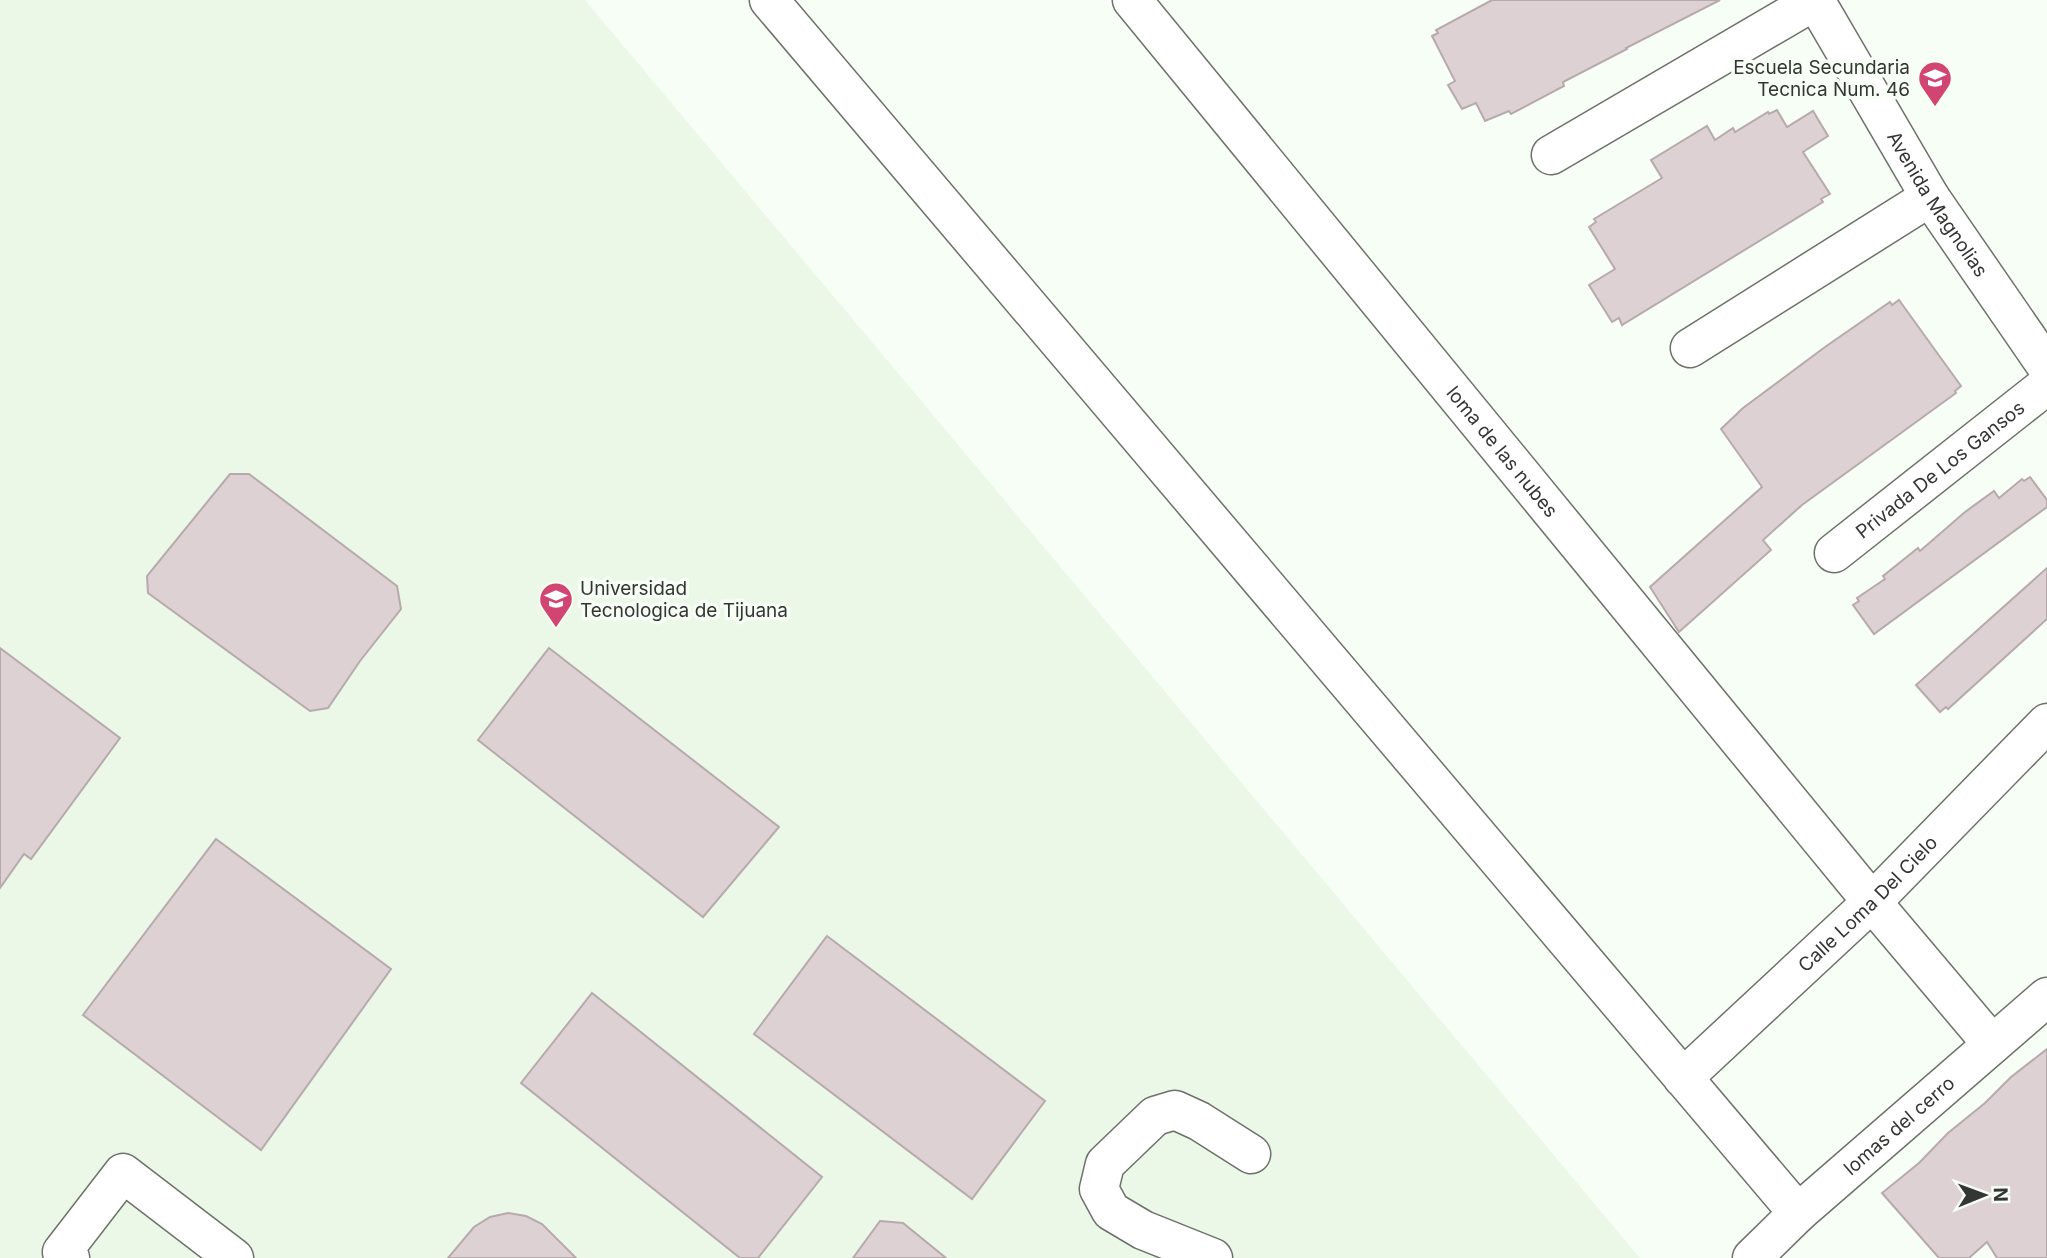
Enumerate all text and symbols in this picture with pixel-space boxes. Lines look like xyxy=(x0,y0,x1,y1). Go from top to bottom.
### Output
place label: Escuela Secundaria Tecnica Num. 46 xyxy=(1733,56,1910,101)
school or university icon: Escuela Secundaria Tecnica Num. 46 xyxy=(1916,59,1954,108)
street label: Avenida Magnolias xyxy=(1882,127,1993,281)
street label: loma de las nubes xyxy=(1442,382,1562,522)
street label: Privada De Los Gansos xyxy=(1851,396,2029,543)
place label: Universidad Tecnologica de Tijuana xyxy=(580,577,788,622)
school or university icon: Universidad Tecnologica de Tijuana xyxy=(537,580,575,629)
street label: Calle Loma Del Cielo xyxy=(1794,831,1942,977)
street label: lomas del cerro xyxy=(1839,1072,1959,1180)
north arrow xyxy=(1949,1160,2019,1230)
text: N xyxy=(1989,1187,2012,1202)

